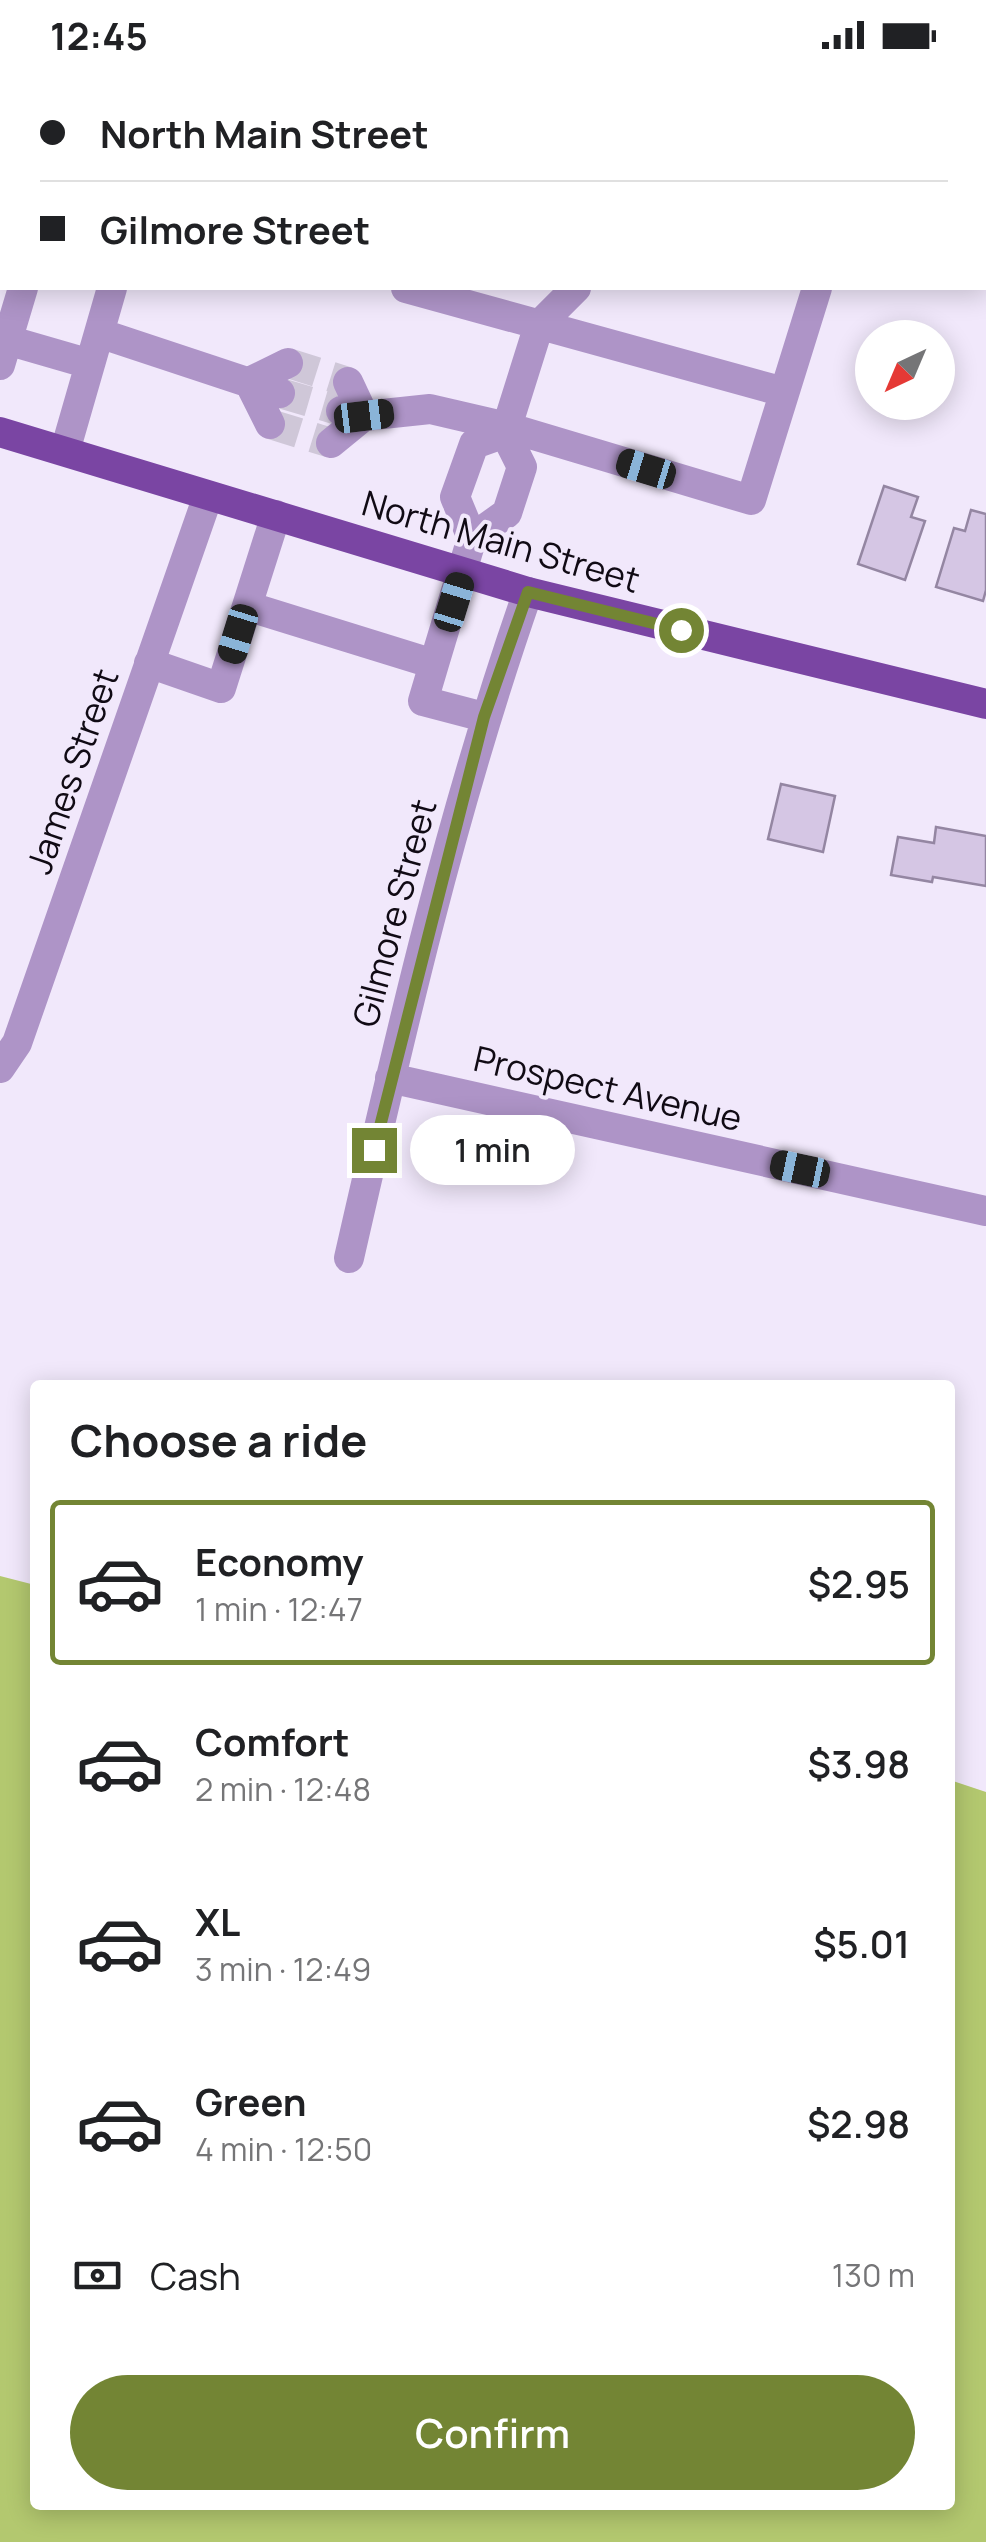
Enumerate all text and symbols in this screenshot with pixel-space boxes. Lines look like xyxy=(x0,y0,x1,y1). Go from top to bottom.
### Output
text: 12:45 xyxy=(50,9,148,61)
text: North Main Street xyxy=(100,107,429,159)
text: Gilmore Street xyxy=(100,203,370,255)
north arrow xyxy=(855,320,955,420)
map controls xyxy=(855,320,955,420)
car xyxy=(332,397,396,435)
car xyxy=(613,446,679,492)
street label: North Main Street xyxy=(357,478,645,604)
car xyxy=(431,569,477,635)
car xyxy=(215,601,261,667)
route start xyxy=(659,608,704,653)
street label: James Street xyxy=(14,662,130,880)
street label: Gilmore Street xyxy=(341,794,447,1032)
street label: Prospect Avenue xyxy=(469,1034,747,1142)
callout: 1 min xyxy=(409,1115,574,1185)
route end xyxy=(352,1128,397,1173)
text: 1 min xyxy=(454,1128,531,1172)
car xyxy=(768,1148,832,1190)
text: Choose a ride xyxy=(70,1409,367,1471)
text: Economy xyxy=(195,1535,364,1587)
icon: car xyxy=(75,1538,165,1628)
text: $2.95 xyxy=(808,1557,910,1609)
text: 1 min · 12:47 xyxy=(195,1587,363,1631)
text: Comfort xyxy=(195,1715,349,1767)
icon: car xyxy=(75,1718,165,1808)
text: $3.98 xyxy=(808,1737,910,1789)
text: 2 min · 12:48 xyxy=(195,1767,371,1811)
text: XL xyxy=(195,1895,240,1947)
icon: car xyxy=(75,1898,165,1988)
text: $5.01 xyxy=(813,1917,910,1969)
text: 3 min · 12:49 xyxy=(195,1947,371,1991)
text: Green xyxy=(195,2075,307,2127)
icon: car xyxy=(75,2078,165,2168)
text: $2.98 xyxy=(807,2097,910,2149)
text: 4 min · 12:50 xyxy=(195,2127,372,2171)
icon: cash xyxy=(70,2248,125,2303)
text: Cash xyxy=(150,2249,241,2301)
text: 130 m xyxy=(832,2253,915,2297)
button: Confirm xyxy=(70,2375,915,2490)

